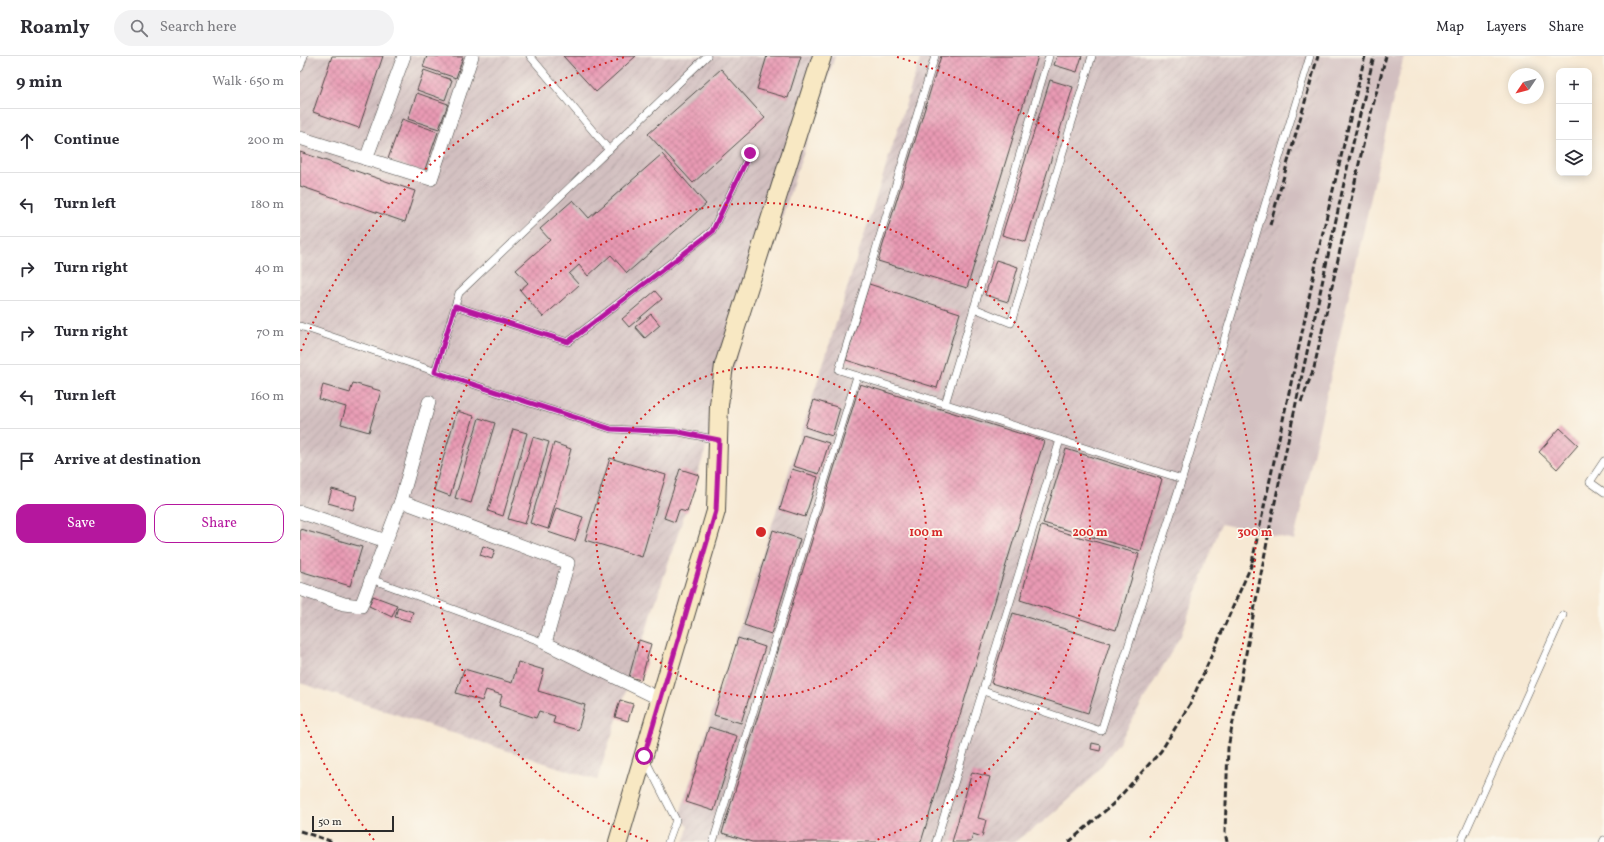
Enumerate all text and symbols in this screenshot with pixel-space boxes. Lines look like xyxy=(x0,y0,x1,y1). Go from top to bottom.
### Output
search box xyxy=(114,10,394,46)
text: Roamly xyxy=(20,15,90,41)
icon: search xyxy=(128,17,150,39)
text: Search here xyxy=(160,17,237,38)
text: Map xyxy=(1436,18,1464,37)
text: Layers xyxy=(1486,18,1526,37)
text: Share xyxy=(1548,18,1584,37)
north arrow xyxy=(1508,68,1544,104)
map controls xyxy=(1556,68,1592,176)
button: + xyxy=(1556,68,1592,104)
text: 9 min xyxy=(16,71,62,94)
text: Walk · 650 m xyxy=(212,73,284,91)
button: − xyxy=(1556,104,1592,140)
icon: ahead xyxy=(16,130,38,152)
text: Continue xyxy=(54,130,119,151)
text: 200 m xyxy=(247,132,284,150)
button: layers xyxy=(1556,140,1592,176)
route end xyxy=(741,144,759,162)
icon: left xyxy=(16,194,38,216)
text: Turn left xyxy=(54,194,116,215)
text: 180 m xyxy=(250,196,284,214)
icon: right xyxy=(16,258,38,280)
text: Turn right xyxy=(54,258,128,279)
text: 40 m xyxy=(255,260,284,278)
icon: right xyxy=(16,322,38,344)
text: Turn right xyxy=(54,322,128,343)
text: 70 m xyxy=(256,324,284,342)
icon: left xyxy=(16,386,38,408)
text: Turn left xyxy=(54,386,116,407)
text: 160 m xyxy=(250,388,284,406)
icon: arrive xyxy=(16,450,38,472)
text: Arrive at destination xyxy=(54,450,201,471)
button: Save xyxy=(16,504,146,543)
button: Share xyxy=(154,504,284,543)
centre of rings xyxy=(754,525,768,539)
text: 100 m xyxy=(909,525,943,541)
text: 200 m xyxy=(1072,525,1108,541)
text: 300 m xyxy=(1238,525,1273,541)
route start xyxy=(635,747,653,765)
scale bar xyxy=(312,814,394,833)
text: 50 m xyxy=(318,815,342,830)

